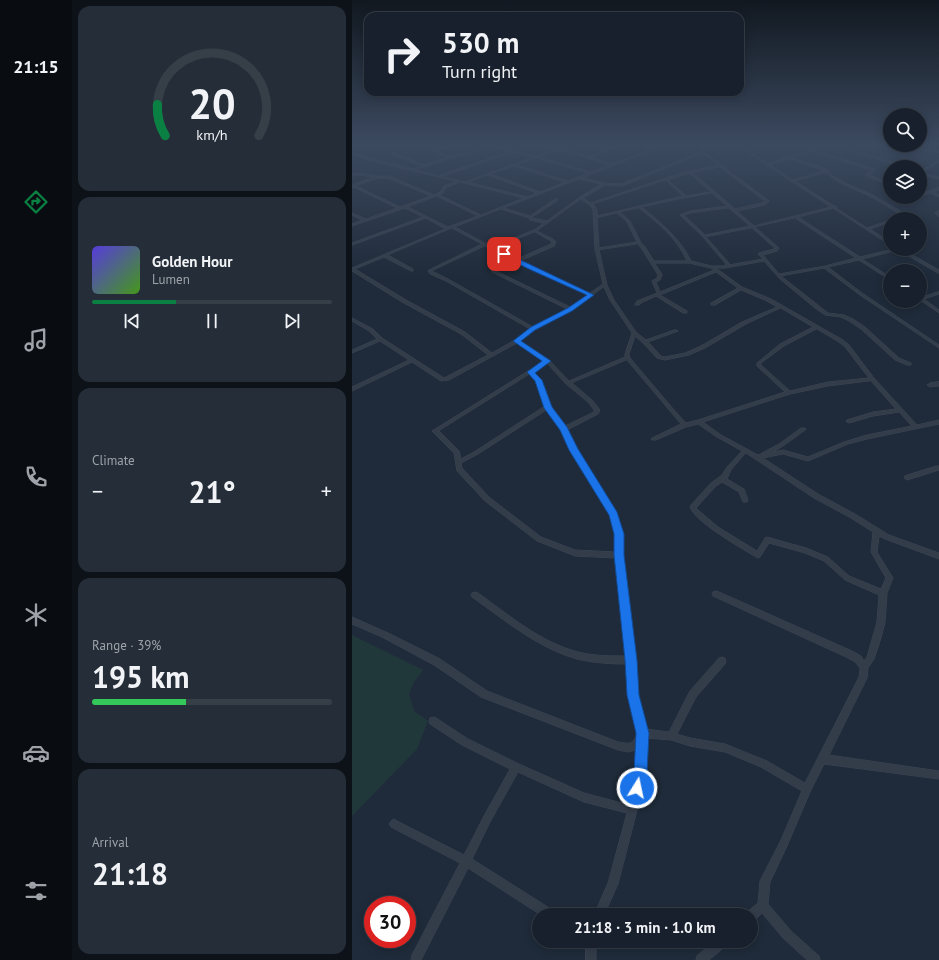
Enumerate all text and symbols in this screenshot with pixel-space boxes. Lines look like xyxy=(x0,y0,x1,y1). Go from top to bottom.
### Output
text: 530 m xyxy=(442,24,519,61)
icon: right xyxy=(376,28,428,80)
text: 21:15 xyxy=(13,55,59,78)
text: Turn right xyxy=(442,60,517,83)
text: 20 xyxy=(188,77,236,130)
map controls xyxy=(883,108,927,308)
button: search xyxy=(883,108,927,152)
text: km/h xyxy=(196,125,228,144)
button: layers xyxy=(883,160,927,204)
icon: directions xyxy=(22,188,50,216)
button: + xyxy=(883,212,927,256)
pin xyxy=(487,237,521,271)
icon: arrive xyxy=(493,243,515,265)
text: Golden Hour xyxy=(152,252,232,271)
button: − xyxy=(883,264,927,308)
text: Lumen xyxy=(152,271,190,288)
icon: previous xyxy=(121,310,143,332)
icon: pause xyxy=(201,310,223,332)
icon: next xyxy=(281,310,303,332)
icon: music xyxy=(22,326,50,354)
text: Climate xyxy=(92,452,135,469)
icon: phone xyxy=(22,463,50,491)
text: 21° xyxy=(188,472,236,511)
text: − xyxy=(92,477,103,505)
text: + xyxy=(321,477,332,505)
icon: climate xyxy=(22,601,50,629)
text: Range · 39% xyxy=(92,637,161,654)
text: 195 km xyxy=(92,657,190,696)
icon: car xyxy=(22,739,50,767)
position arrow xyxy=(616,767,658,809)
text: Arrival xyxy=(92,834,128,851)
text: 21:18 xyxy=(92,854,168,893)
icon: filters xyxy=(22,877,50,905)
speed limit sign: 30 xyxy=(364,896,416,948)
text: 21:18 · 3 min · 1.0 km xyxy=(574,918,716,937)

